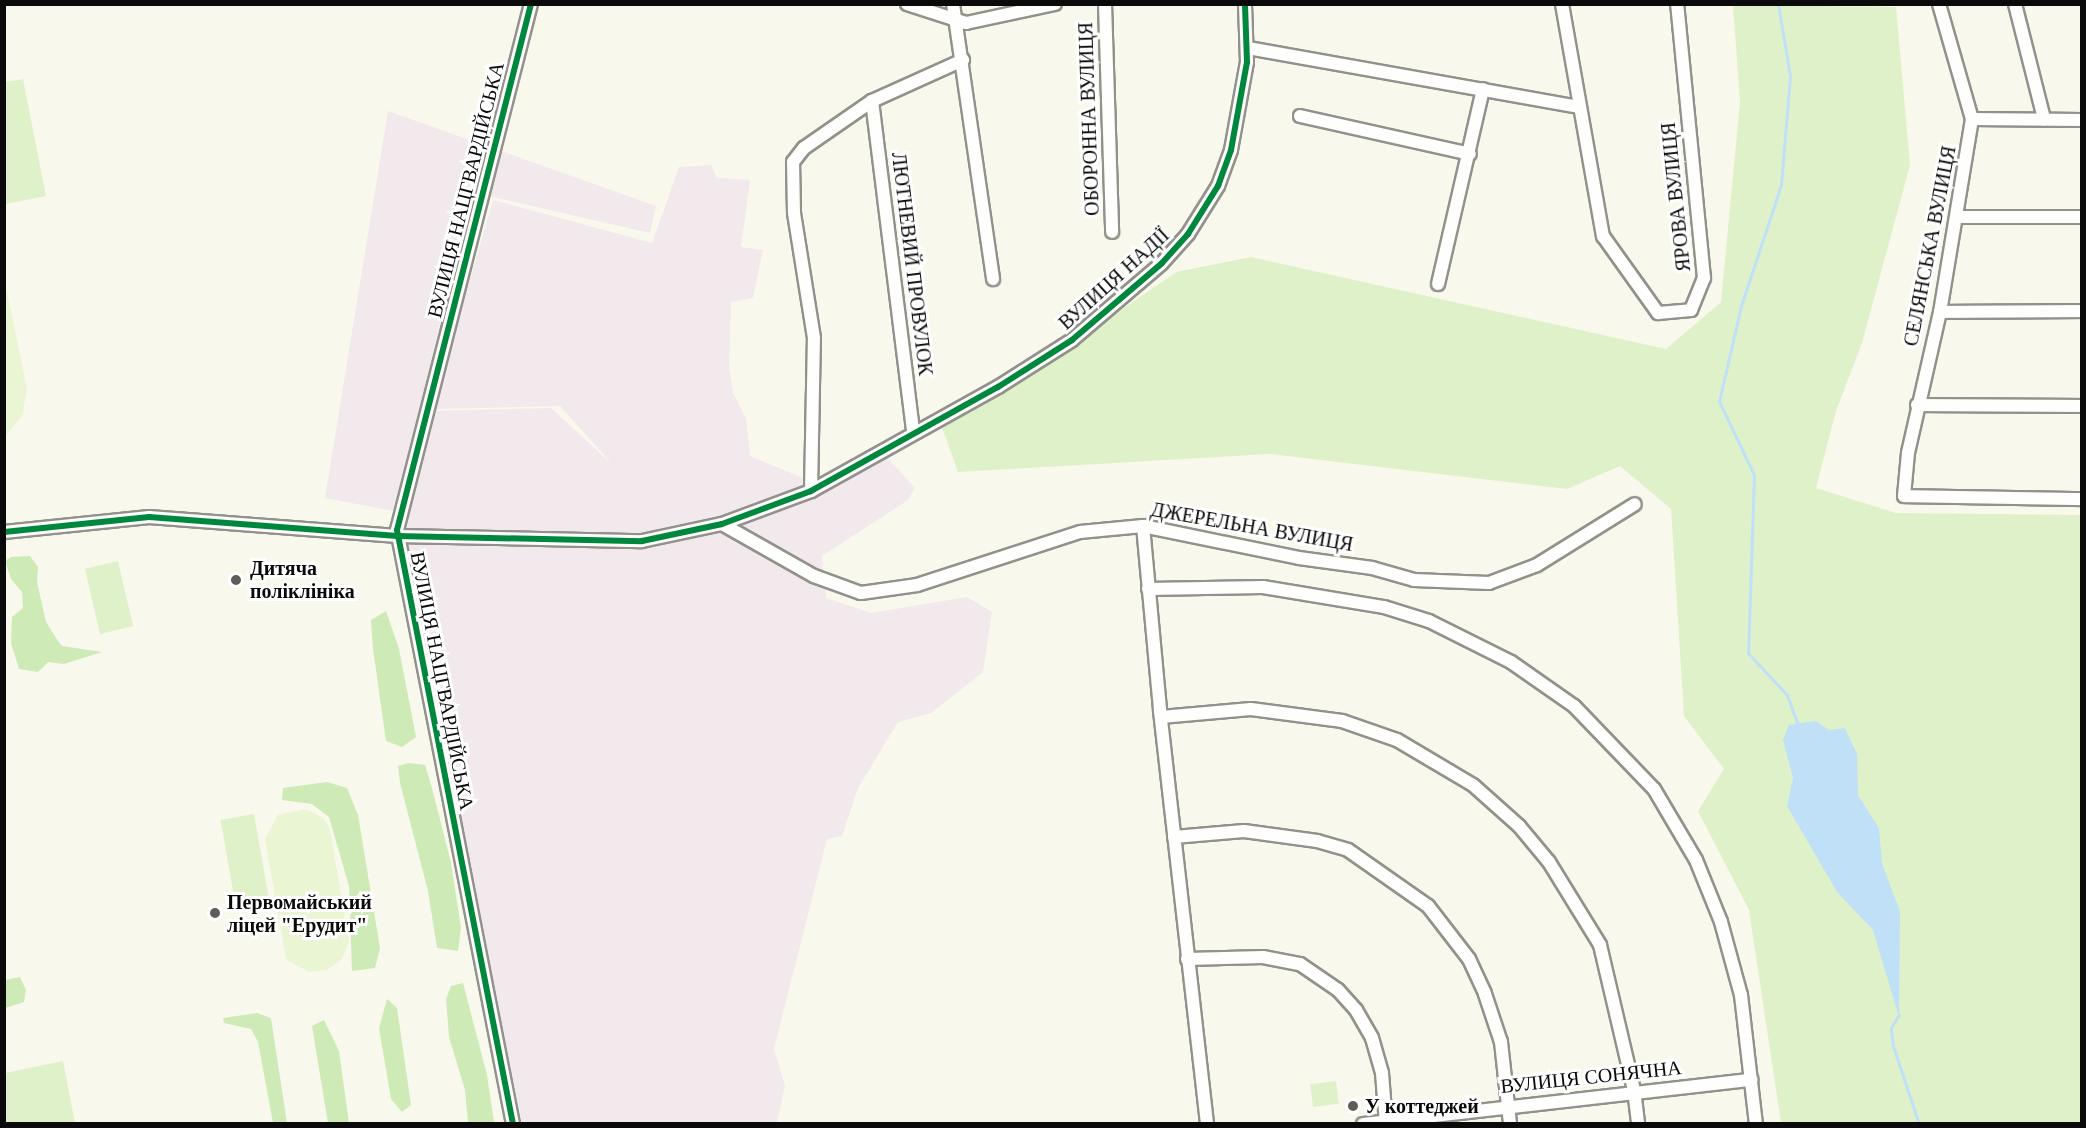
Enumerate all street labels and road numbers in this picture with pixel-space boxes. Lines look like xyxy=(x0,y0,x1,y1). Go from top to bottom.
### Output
street label: ОБОРОННА ВУЛИЦЯ xyxy=(1074,22,1104,216)
street label: ВУЛИЦЯ НАЦГВАРДІЙСЬКА xyxy=(423,60,509,320)
street label: ЯРОВА ВУЛИЦЯ xyxy=(1656,121,1696,273)
street label: СЕЛЯНСЬКА ВУЛИЦЯ xyxy=(1899,144,1961,348)
street label: ЛЮТНЕВИЙ ПРОВУЛОК xyxy=(886,151,938,377)
street label: ВУЛИЦЯ НАДІЇ xyxy=(1054,223,1174,335)
street label: ДЖЕРЕЛЬНА ВУЛИЦЯ xyxy=(1149,497,1355,557)
street label: ВУЛИЦЯ НАЦГВАРДІЙСЬКА xyxy=(405,550,479,812)
street label: ВУЛИЦЯ СОНЯЧНА xyxy=(1499,1056,1683,1098)

